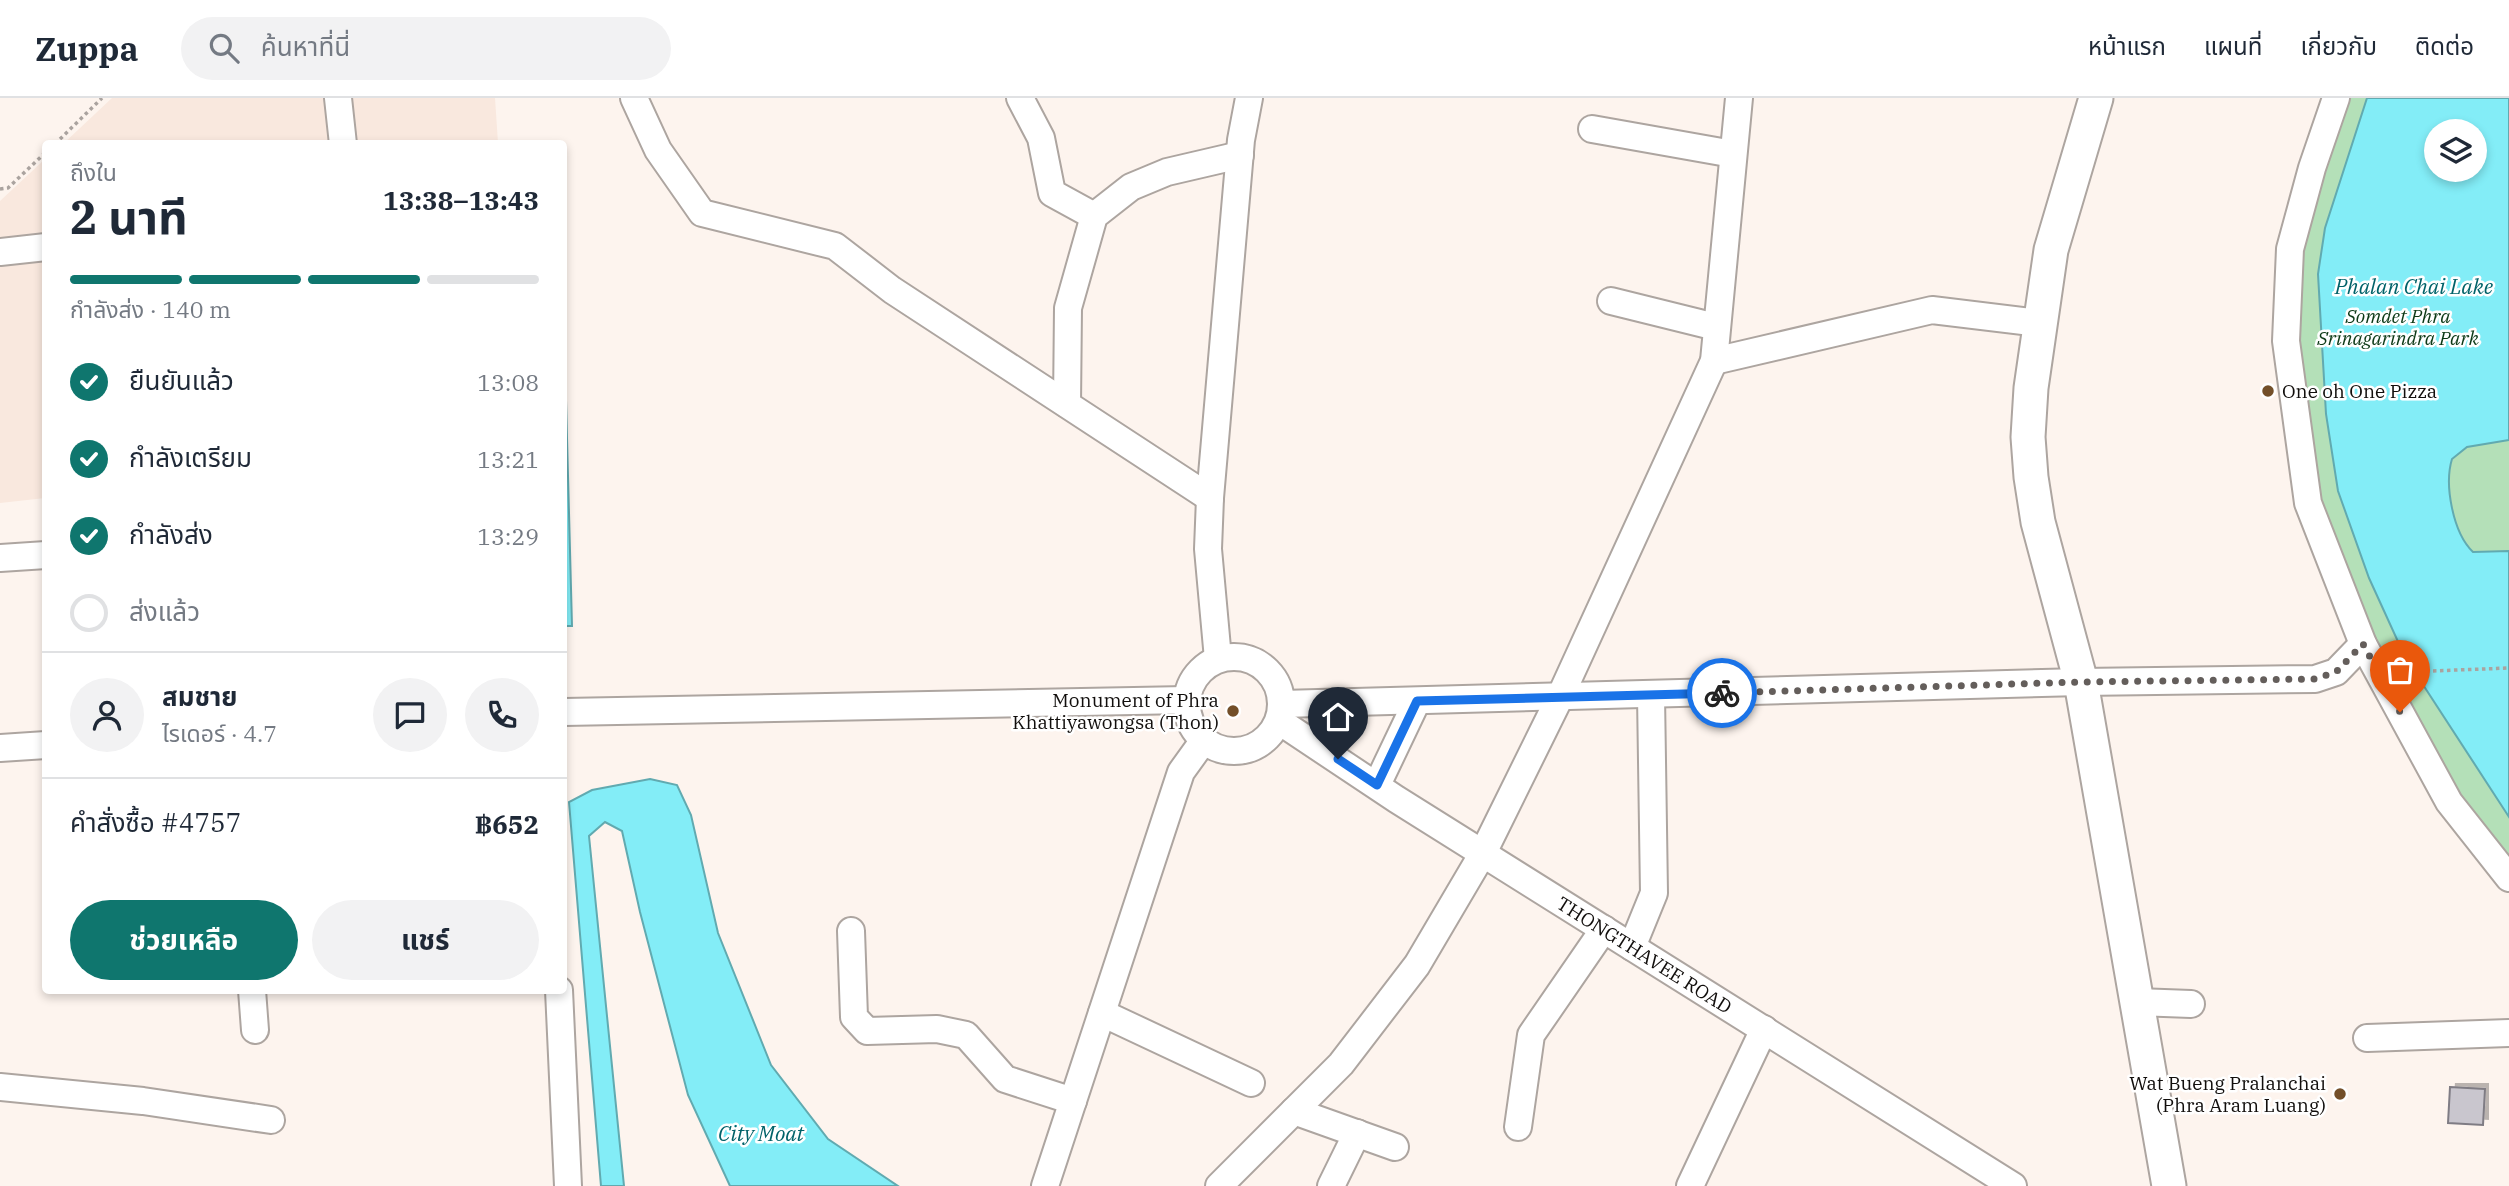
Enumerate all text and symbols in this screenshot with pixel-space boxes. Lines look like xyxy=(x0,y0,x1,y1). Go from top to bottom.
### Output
search box xyxy=(181,17,671,80)
text: Zuppa xyxy=(35,27,139,70)
icon: search xyxy=(205,29,243,67)
text: ค้นหาที่นี่ xyxy=(261,29,350,63)
text: หน้าแรก xyxy=(2088,30,2166,62)
text: แผนที่ xyxy=(2204,30,2262,62)
text: เกี่ยวกับ xyxy=(2300,30,2377,62)
text: ติดต่อ xyxy=(2415,30,2474,62)
map controls xyxy=(2424,119,2487,182)
button: layers xyxy=(2424,119,2487,182)
text: ถึงใน xyxy=(70,157,117,187)
text: 13:38–13:43 xyxy=(383,183,539,217)
text: 2 นาที xyxy=(70,187,188,247)
water label: Phalan Chai Lake xyxy=(2334,272,2494,300)
text: กำลังส่ง · 140 m xyxy=(70,294,231,324)
park label: Somdet Phra Srinagarindra Park xyxy=(2316,304,2480,350)
icon: check xyxy=(70,363,108,401)
text: ยืนยันแล้ว xyxy=(129,363,234,397)
text: 13:08 xyxy=(477,367,539,397)
place label: One oh One Pizza xyxy=(2282,379,2437,403)
marker: One oh One Pizza xyxy=(2260,383,2276,399)
icon: check xyxy=(70,440,108,478)
text: กำลังเตรียม xyxy=(129,440,252,474)
text: 13:21 xyxy=(477,444,539,474)
icon: check xyxy=(70,517,108,555)
text: กำลังส่ง xyxy=(129,517,213,551)
text: 13:29 xyxy=(477,521,539,551)
text: ส่งแล้ว xyxy=(129,594,200,628)
pin xyxy=(2370,640,2430,712)
icon: bag xyxy=(2381,651,2419,689)
courier xyxy=(1687,658,1757,728)
icon: bike xyxy=(1703,674,1741,712)
button: person xyxy=(70,678,144,752)
button: chat xyxy=(373,678,447,752)
button: phone xyxy=(465,678,539,752)
text: สมชาย xyxy=(162,679,238,713)
pin xyxy=(1308,687,1368,759)
place label: Monument of Phra Khattiyawongsa (Thon) xyxy=(1012,688,1219,734)
icon: home xyxy=(1319,698,1357,736)
marker: Monument of Phra Khattiyawongsa (Thon) xyxy=(1225,703,1241,719)
text: ไรเดอร์ · 4.7 xyxy=(162,718,277,748)
text: คำสั่งซื้อ #4757 xyxy=(70,805,241,839)
text: ฿652 xyxy=(475,807,539,841)
street label: THONGTHAVEE ROAD xyxy=(1553,891,1737,1019)
button: ช่วยเหลือ xyxy=(70,900,298,980)
button: แชร์ xyxy=(312,900,539,980)
place label: Wat Bueng Pralanchai (Phra Aram Luang) xyxy=(2129,1071,2326,1117)
marker: Wat Bueng Pralanchai (Phra Aram Luang) xyxy=(2332,1086,2348,1102)
water label: City Moat xyxy=(718,1119,805,1147)

